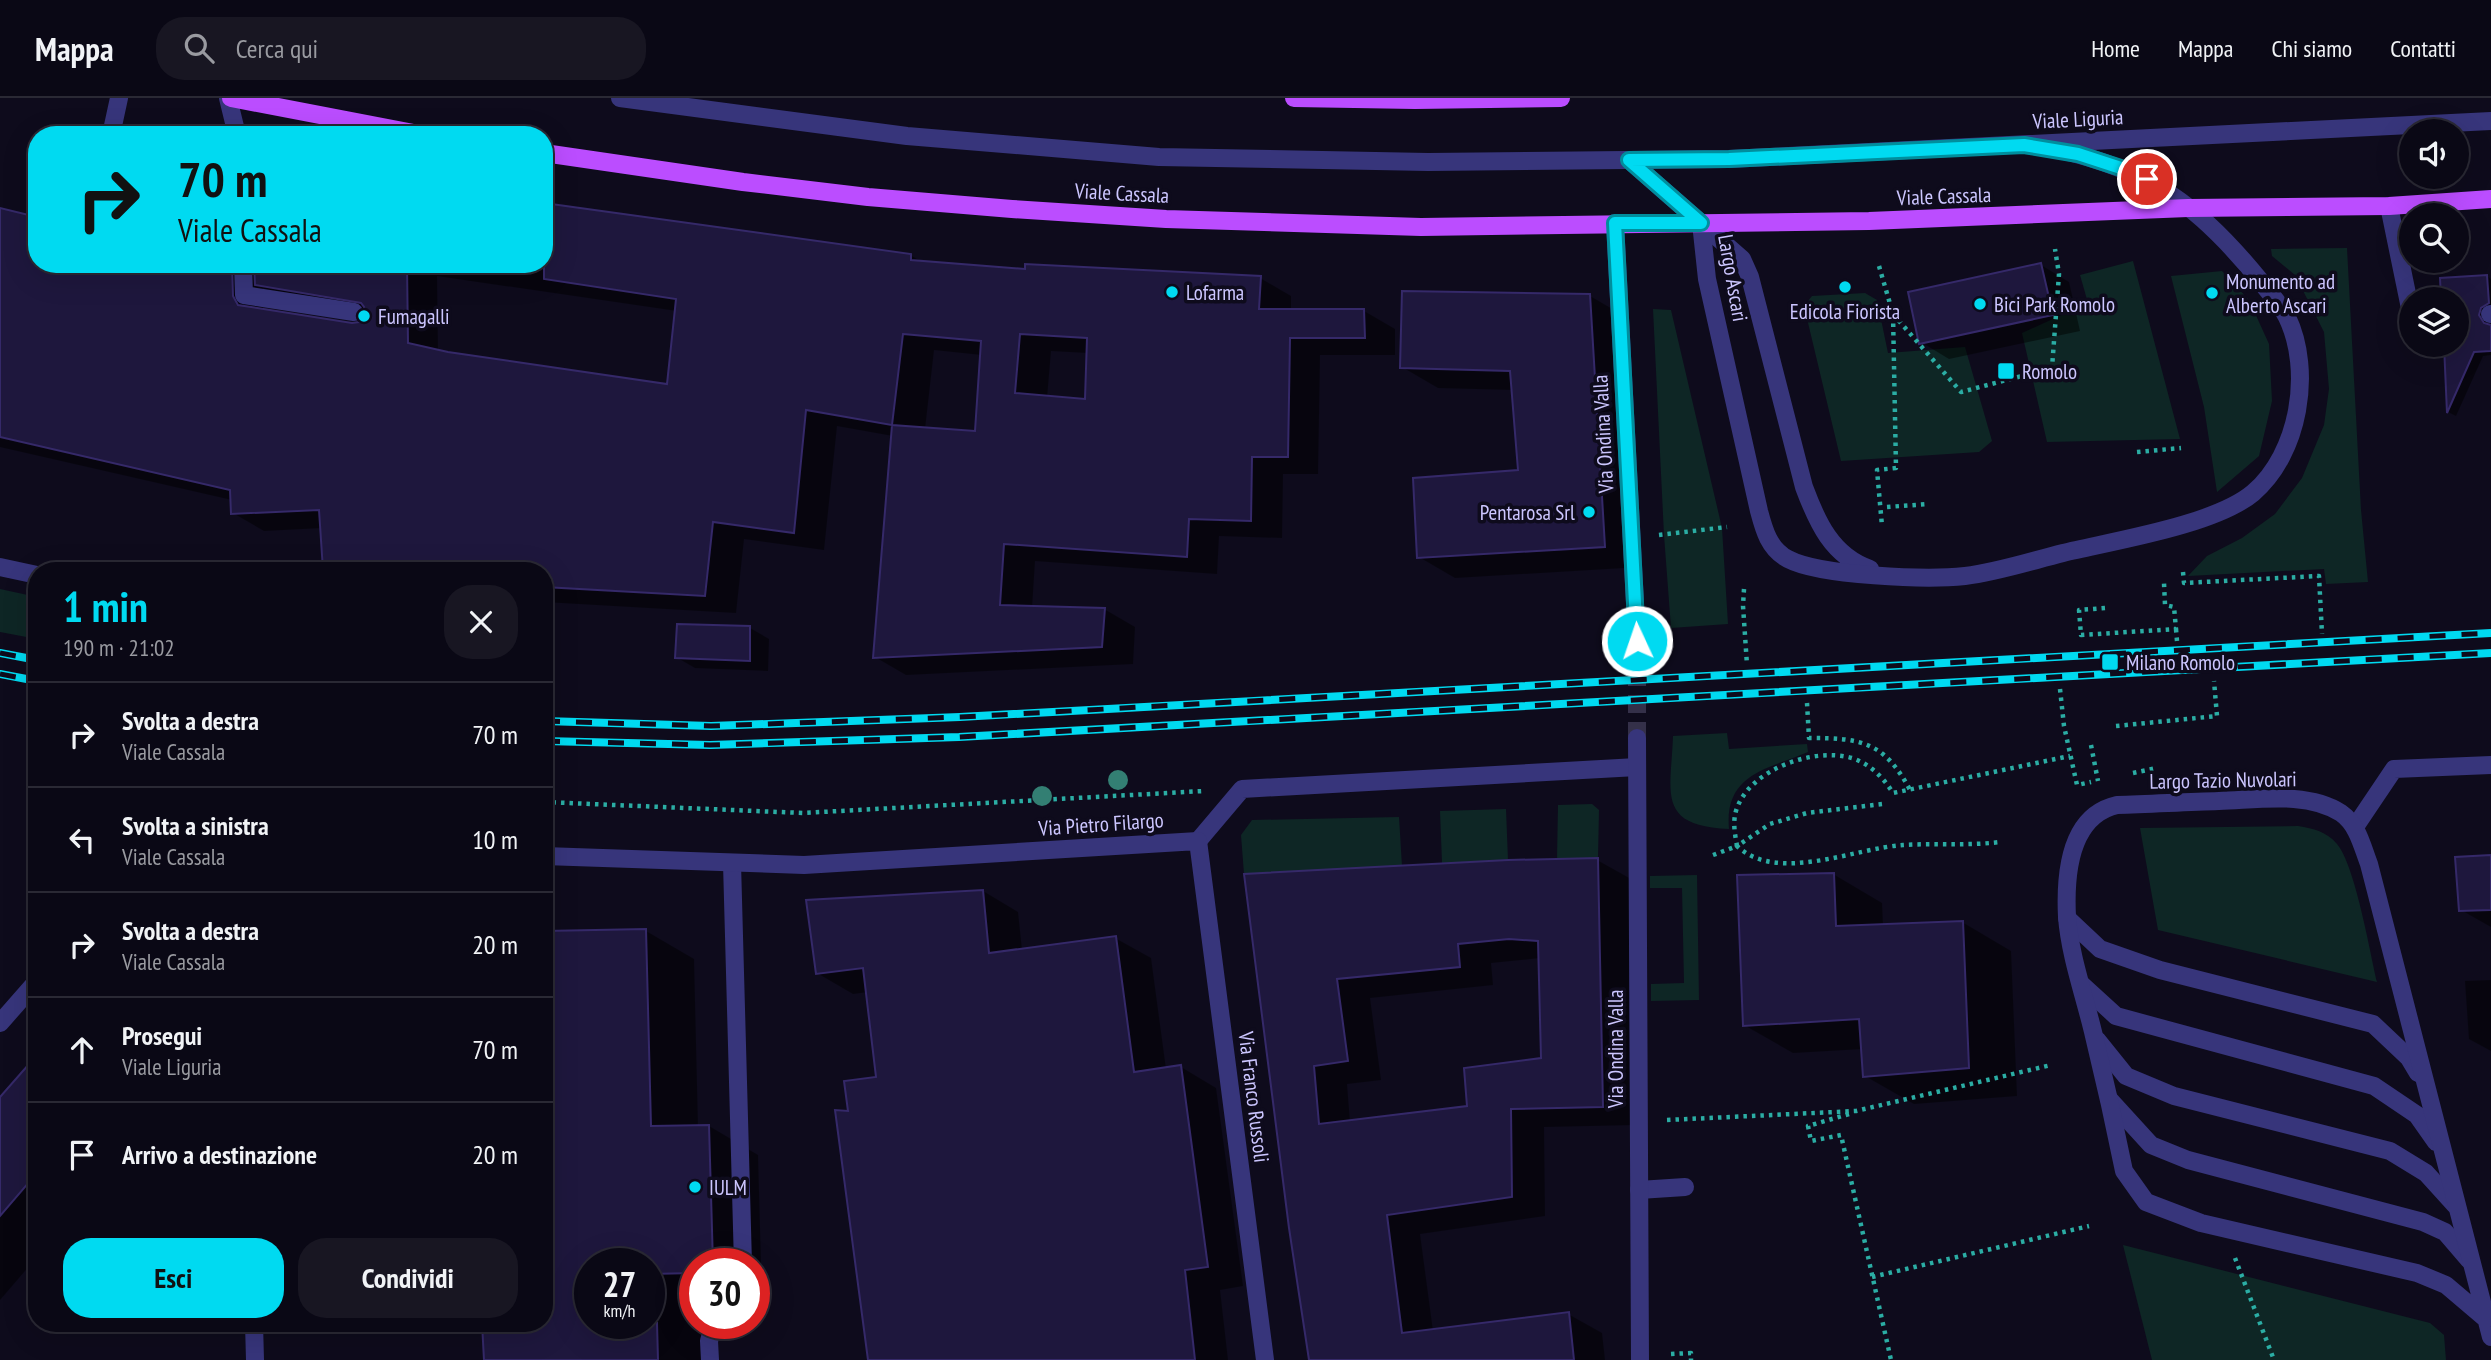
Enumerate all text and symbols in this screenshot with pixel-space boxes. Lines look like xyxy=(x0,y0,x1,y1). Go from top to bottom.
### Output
search box xyxy=(156,17,646,80)
text: Mappa xyxy=(35,27,114,70)
icon: search xyxy=(180,29,218,67)
text: Cerca qui xyxy=(236,32,318,65)
text: Home xyxy=(2091,33,2140,64)
text: Mappa xyxy=(2178,33,2233,64)
text: Chi siamo xyxy=(2271,33,2352,64)
text: Contatti xyxy=(2390,33,2456,64)
street label: Viale Liguria xyxy=(2031,103,2124,135)
map controls xyxy=(2399,119,2469,357)
button: sound xyxy=(2399,119,2469,189)
text: 70 m xyxy=(178,147,267,211)
pin xyxy=(2117,149,2177,209)
icon: right xyxy=(63,154,154,245)
icon: arrive xyxy=(2128,160,2166,198)
street label: Viale Cassala xyxy=(1073,177,1170,209)
street label: Viale Cassala xyxy=(1895,181,1992,211)
button: search xyxy=(2399,203,2469,273)
text: Viale Cassala xyxy=(178,209,322,251)
street label: Largo Ascari xyxy=(1712,232,1754,324)
place label: Monumento ad Alberto Ascari xyxy=(2226,268,2335,319)
place label: Lofarma xyxy=(1186,279,1244,306)
marker: Edicola Fiorista xyxy=(1837,279,1853,295)
marker: Lofarma xyxy=(1164,284,1180,300)
marker: Monumento ad Alberto Ascari xyxy=(2204,285,2220,301)
button: layers xyxy=(2399,287,2469,357)
place label: Bici Park Romolo xyxy=(1994,291,2115,318)
marker: Bici Park Romolo xyxy=(1972,296,1988,312)
place label: Edicola Fiorista xyxy=(1790,298,1900,325)
place label: Fumagalli xyxy=(378,303,450,330)
marker: Fumagalli xyxy=(356,308,372,324)
place label: Romolo xyxy=(2022,358,2077,385)
marker: Romolo xyxy=(1996,361,2016,381)
street label: Via Ondina Valla xyxy=(1586,374,1620,495)
place label: Pentarosa Srl xyxy=(1480,499,1575,526)
marker: Pentarosa Srl xyxy=(1581,504,1597,520)
text: 1 min xyxy=(63,579,148,634)
button: close xyxy=(444,585,518,659)
position arrow xyxy=(1600,604,1674,678)
text: 190 m · 21:02 xyxy=(63,633,175,662)
place label: Milano Romolo xyxy=(2126,649,2235,676)
marker: Milano Romolo xyxy=(2100,652,2120,672)
text: Svolta a destra xyxy=(122,704,259,737)
icon: right xyxy=(63,716,101,754)
text: 70 m xyxy=(472,718,518,751)
text: Viale Cassala xyxy=(122,737,225,766)
street label: Largo Tazio Nuvolari xyxy=(2149,765,2297,795)
street label: Via Pietro Filargo xyxy=(1037,806,1164,842)
text: Svolta a sinistra xyxy=(122,809,269,842)
icon: left xyxy=(63,821,101,859)
text: 10 m xyxy=(472,823,518,856)
text: Viale Cassala xyxy=(122,842,225,871)
text: Svolta a destra xyxy=(122,914,259,947)
icon: right xyxy=(63,926,101,964)
text: 20 m xyxy=(472,928,518,961)
text: Viale Cassala xyxy=(122,947,225,976)
street label: Via Ondina Valla xyxy=(1602,990,1629,1109)
text: Prosegui xyxy=(122,1019,202,1052)
street label: Via Franco Russoli xyxy=(1232,1029,1275,1164)
icon: ahead xyxy=(63,1031,101,1069)
text: 70 m xyxy=(472,1033,518,1066)
text: Viale Liguria xyxy=(122,1052,222,1081)
icon: arrive xyxy=(63,1136,101,1174)
text: Arrivo a destinazione xyxy=(122,1138,317,1171)
text: 20 m xyxy=(472,1138,518,1171)
place label: IULM xyxy=(709,1174,747,1201)
marker: IULM xyxy=(687,1179,703,1195)
button: Esci xyxy=(63,1238,284,1318)
button: Condividi xyxy=(298,1238,518,1318)
speed limit sign: 30 xyxy=(679,1248,770,1339)
text: 27 xyxy=(603,1261,636,1307)
text: km/h xyxy=(604,1299,635,1322)

